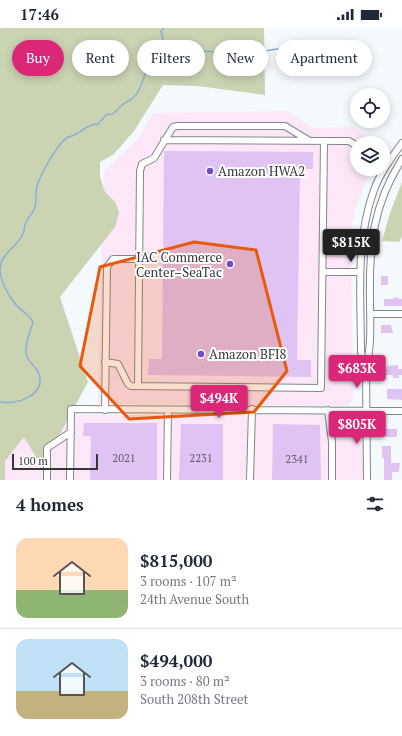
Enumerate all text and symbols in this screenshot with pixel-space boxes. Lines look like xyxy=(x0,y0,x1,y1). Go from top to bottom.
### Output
text: 17:46 xyxy=(20,4,59,24)
chip: Buy xyxy=(12,40,64,76)
chip: Rent xyxy=(72,40,129,76)
chip: Filters xyxy=(137,40,205,76)
chip: New xyxy=(213,40,268,76)
chip: Apartment xyxy=(276,40,372,76)
map controls xyxy=(350,88,390,176)
button: locate xyxy=(350,88,390,128)
button: layers xyxy=(350,136,390,176)
place label: Amazon HWA2 xyxy=(218,162,305,180)
marker: Amazon HWA2 xyxy=(205,166,215,176)
pin: $815K xyxy=(323,229,379,263)
text: $815K xyxy=(332,233,370,251)
place label: IAC Commerce Center–SeaTac xyxy=(136,248,222,281)
marker: IAC Commerce Center–SeaTac xyxy=(225,259,235,269)
place label: Amazon BFI8 xyxy=(209,345,287,363)
marker: Amazon BFI8 xyxy=(196,349,206,359)
pin: $683K xyxy=(329,355,385,389)
text: $683K xyxy=(338,359,376,377)
pin: $494K xyxy=(191,385,247,419)
text: $494K xyxy=(200,389,238,407)
pin: $805K xyxy=(329,411,385,445)
text: $805K xyxy=(338,415,376,433)
house number: 2021 xyxy=(112,451,136,465)
house number: 2231 xyxy=(189,451,213,465)
scale bar xyxy=(12,452,98,471)
house number: 2341 xyxy=(285,452,309,466)
text: 100 m xyxy=(18,454,48,468)
text: 4 homes xyxy=(16,493,84,516)
icon: filters xyxy=(364,493,386,515)
text: $815,000 xyxy=(140,549,212,572)
icon: home xyxy=(48,554,96,602)
text: 3 rooms · 107 m² xyxy=(140,572,237,590)
text: 24th Avenue South xyxy=(140,590,249,608)
text: $494,000 xyxy=(140,649,212,672)
icon: home xyxy=(48,655,96,703)
text: 3 rooms · 80 m² xyxy=(140,672,230,690)
text: South 208th Street xyxy=(140,690,248,708)

